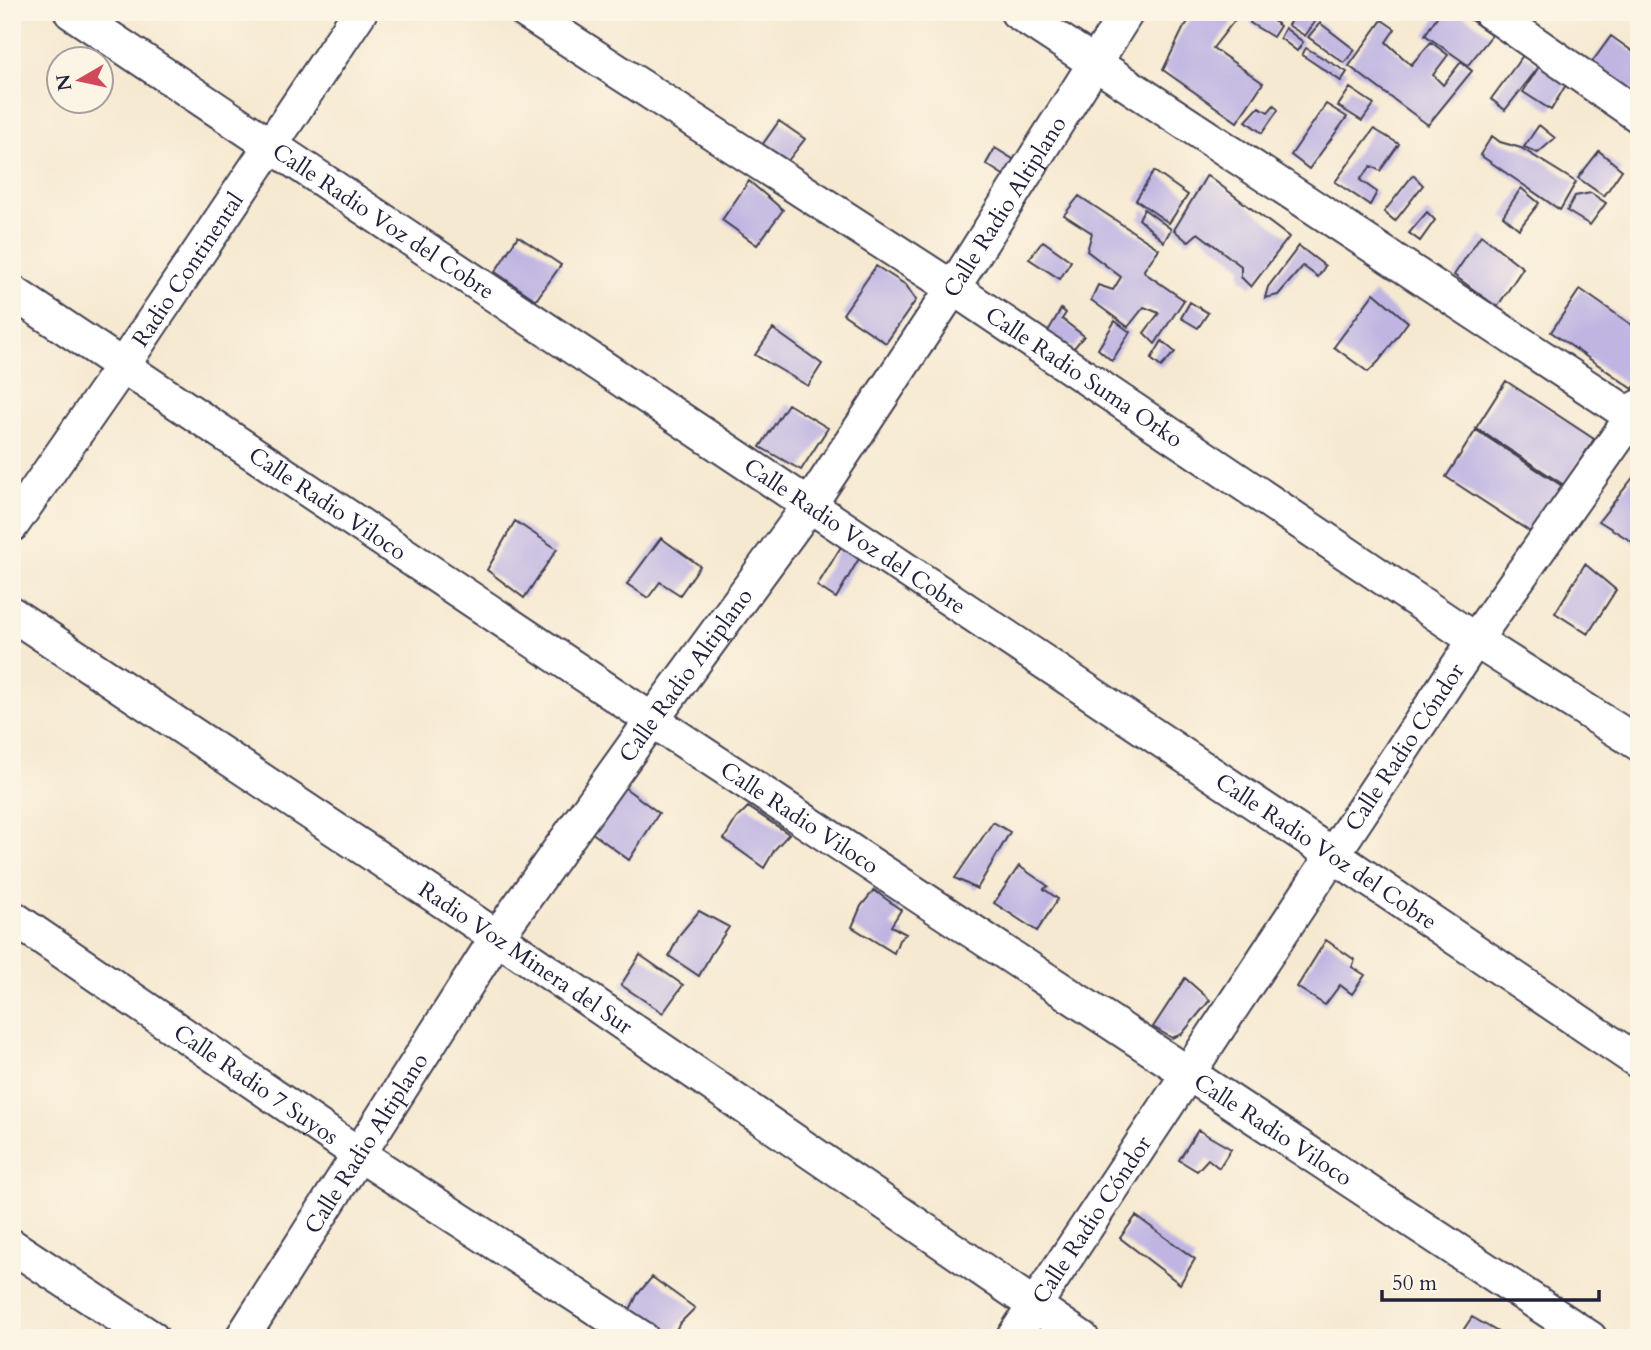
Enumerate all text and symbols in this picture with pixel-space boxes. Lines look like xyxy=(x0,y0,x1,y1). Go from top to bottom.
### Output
north arrow xyxy=(46,46,116,116)
text: N xyxy=(50,72,78,93)
street label: Calle Radio Altiplano xyxy=(936,110,1073,303)
street label: Calle Radio Voz del Cobre xyxy=(267,135,501,306)
street label: Radio Continental xyxy=(124,186,250,353)
street label: Calle Radio Suma Orko xyxy=(980,299,1189,454)
street label: Calle Radio Viloco xyxy=(243,439,413,567)
street label: Calle Radio Voz del Cobre xyxy=(738,450,972,621)
street label: Calle Radio Altiplano xyxy=(611,581,759,768)
street label: Calle Radio Cóndor xyxy=(1337,656,1471,837)
street label: Calle Radio Viloco xyxy=(715,754,885,881)
street label: Calle Radio Voz del Cobre xyxy=(1210,765,1443,937)
street label: Radio Voz Minera del Sur xyxy=(413,874,640,1041)
street label: Calle Radio 7 Suyos xyxy=(168,1017,345,1152)
street label: Calle Radio Altiplano xyxy=(297,1047,435,1239)
street label: Calle Radio Viloco xyxy=(1188,1066,1359,1193)
street label: Calle Radio Cóndor xyxy=(1025,1129,1159,1310)
scale bar xyxy=(1382,1259,1598,1303)
text: 50 m xyxy=(1392,1269,1437,1298)

